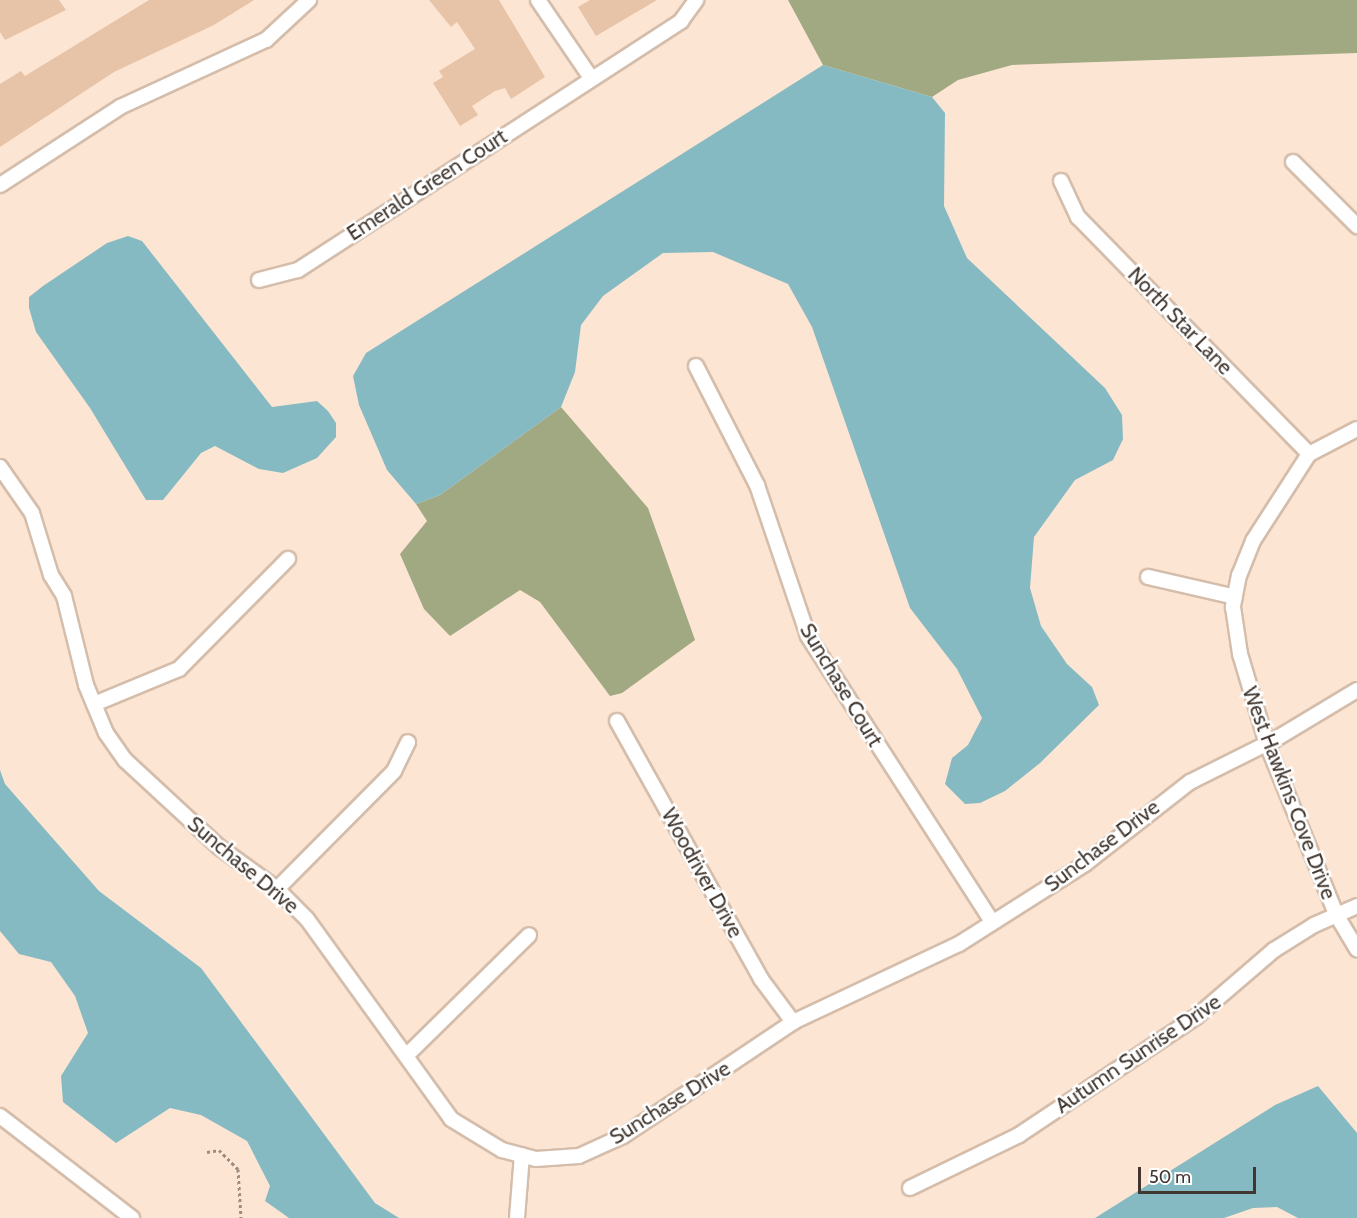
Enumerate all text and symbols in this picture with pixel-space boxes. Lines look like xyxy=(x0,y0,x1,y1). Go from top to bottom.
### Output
street label: Emerald Green Court xyxy=(342,124,512,246)
street label: North Star Lane xyxy=(1123,262,1237,380)
street label: Sunchase Court xyxy=(794,619,888,751)
street label: West Hawkins Cove Drive xyxy=(1237,683,1341,903)
street label: Sunchase Drive xyxy=(1040,795,1164,897)
street label: Woodriver Drive xyxy=(656,804,748,942)
street label: Sunchase Drive xyxy=(182,811,304,919)
street label: Autumn Sunrise Drive xyxy=(1051,989,1225,1119)
street label: Sunchase Drive xyxy=(605,1056,735,1150)
scale bar xyxy=(1141,1155,1260,1193)
text: 50 m xyxy=(1149,1166,1191,1188)

